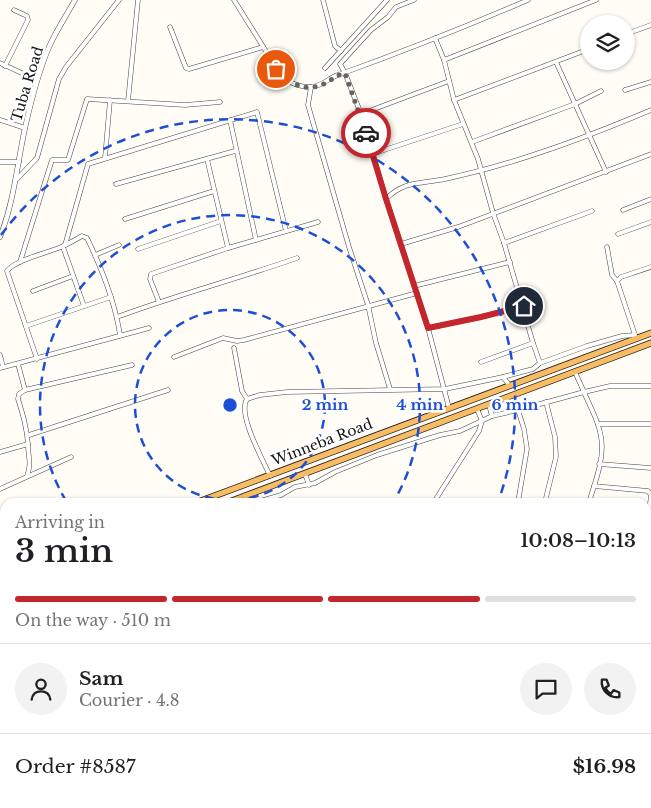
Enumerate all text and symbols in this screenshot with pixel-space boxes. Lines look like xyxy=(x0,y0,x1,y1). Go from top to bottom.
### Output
map controls xyxy=(580,15,635,70)
button: layers xyxy=(580,15,635,70)
street label: Tuba Road xyxy=(7,44,47,124)
pin xyxy=(255,48,297,90)
icon: bag xyxy=(262,55,290,83)
courier xyxy=(341,108,391,158)
icon: car xyxy=(352,119,380,147)
pin xyxy=(503,285,545,327)
icon: home xyxy=(510,292,538,320)
text: 2 min xyxy=(302,395,348,414)
text: 4 min xyxy=(397,395,444,414)
text: 6 min xyxy=(491,395,539,414)
centre of rings xyxy=(221,396,239,414)
street label: Winneba Road xyxy=(268,414,375,470)
text: Arriving in xyxy=(15,512,105,532)
text: 10:08–10:13 xyxy=(520,529,636,552)
text: 3 min xyxy=(15,531,113,571)
text: On the way · 510 m xyxy=(15,610,171,630)
button: person xyxy=(15,663,67,715)
button: chat xyxy=(520,663,572,715)
button: phone xyxy=(584,663,636,715)
text: Sam xyxy=(79,667,124,690)
text: Courier · 4.8 xyxy=(79,690,180,710)
text: Order #8587 xyxy=(15,755,136,778)
text: $16.98 xyxy=(573,755,636,778)

